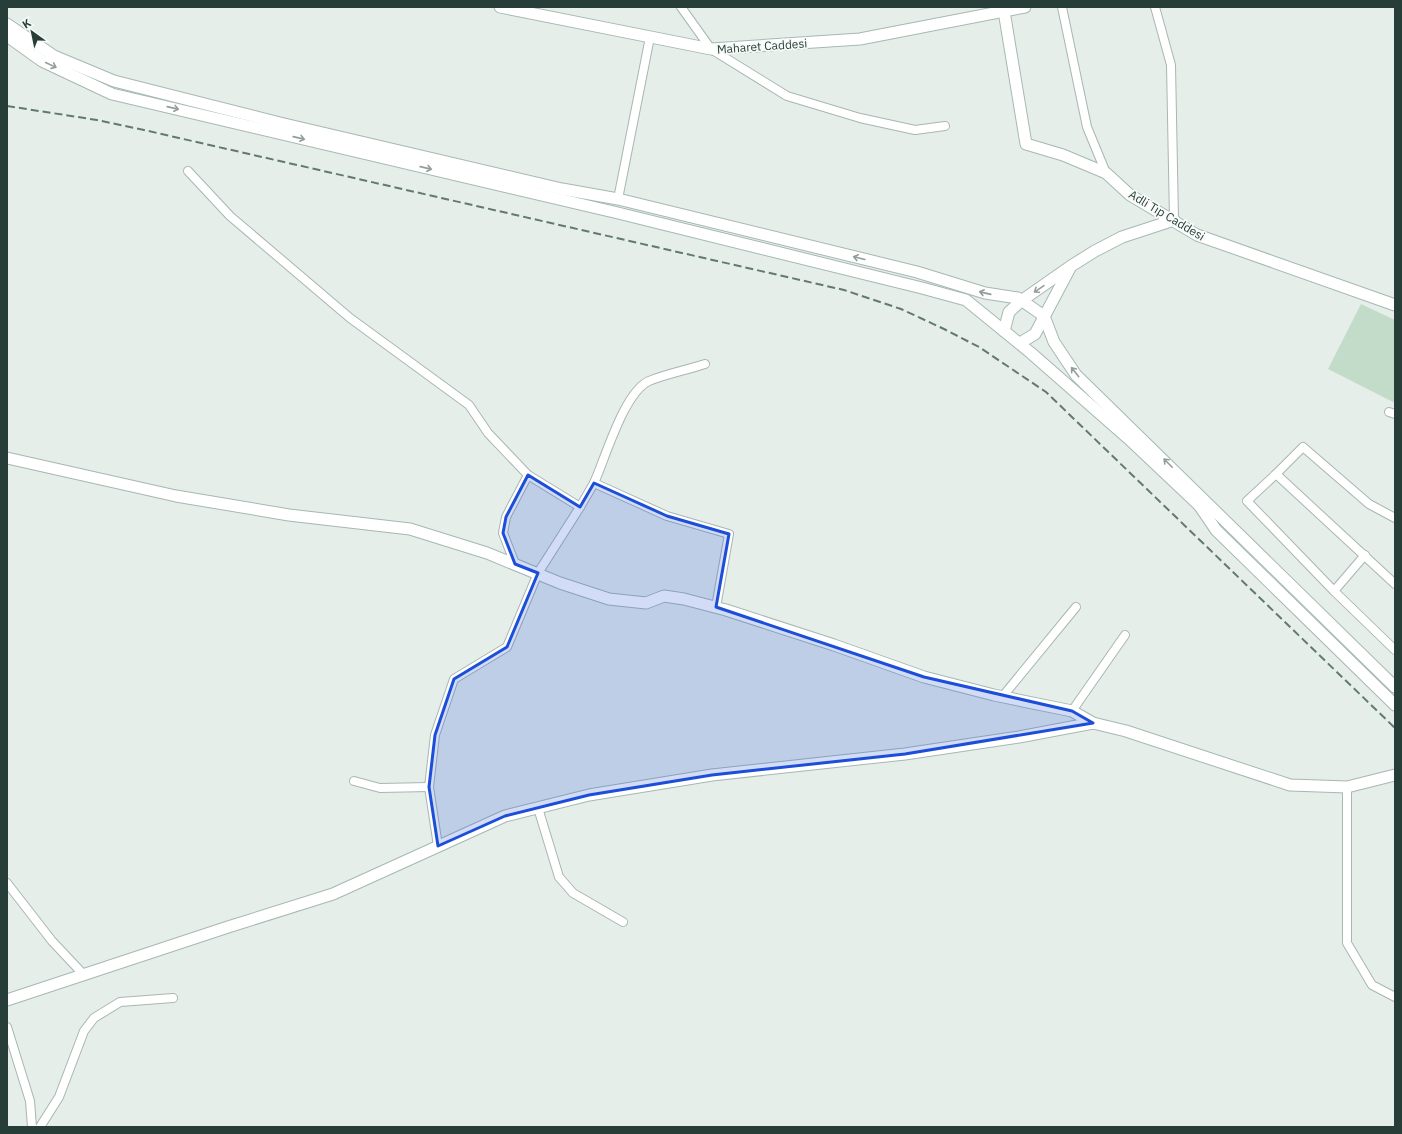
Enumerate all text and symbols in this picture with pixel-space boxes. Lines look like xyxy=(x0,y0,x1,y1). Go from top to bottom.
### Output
north arrow xyxy=(12,12,52,52)
text: K xyxy=(20,15,34,32)
street label: Maharet Caddesi xyxy=(716,35,808,57)
one-way arrow xyxy=(45,62,57,69)
one-way arrow xyxy=(166,105,179,113)
one-way arrow xyxy=(293,135,306,142)
one-way arrow xyxy=(419,164,432,172)
street label: Adli Tıp Caddesi xyxy=(1126,186,1208,244)
one-way arrow xyxy=(853,254,866,261)
one-way arrow xyxy=(1033,285,1045,293)
one-way arrow xyxy=(978,288,991,296)
one-way arrow xyxy=(1071,367,1079,378)
one-way arrow xyxy=(1163,458,1173,468)

